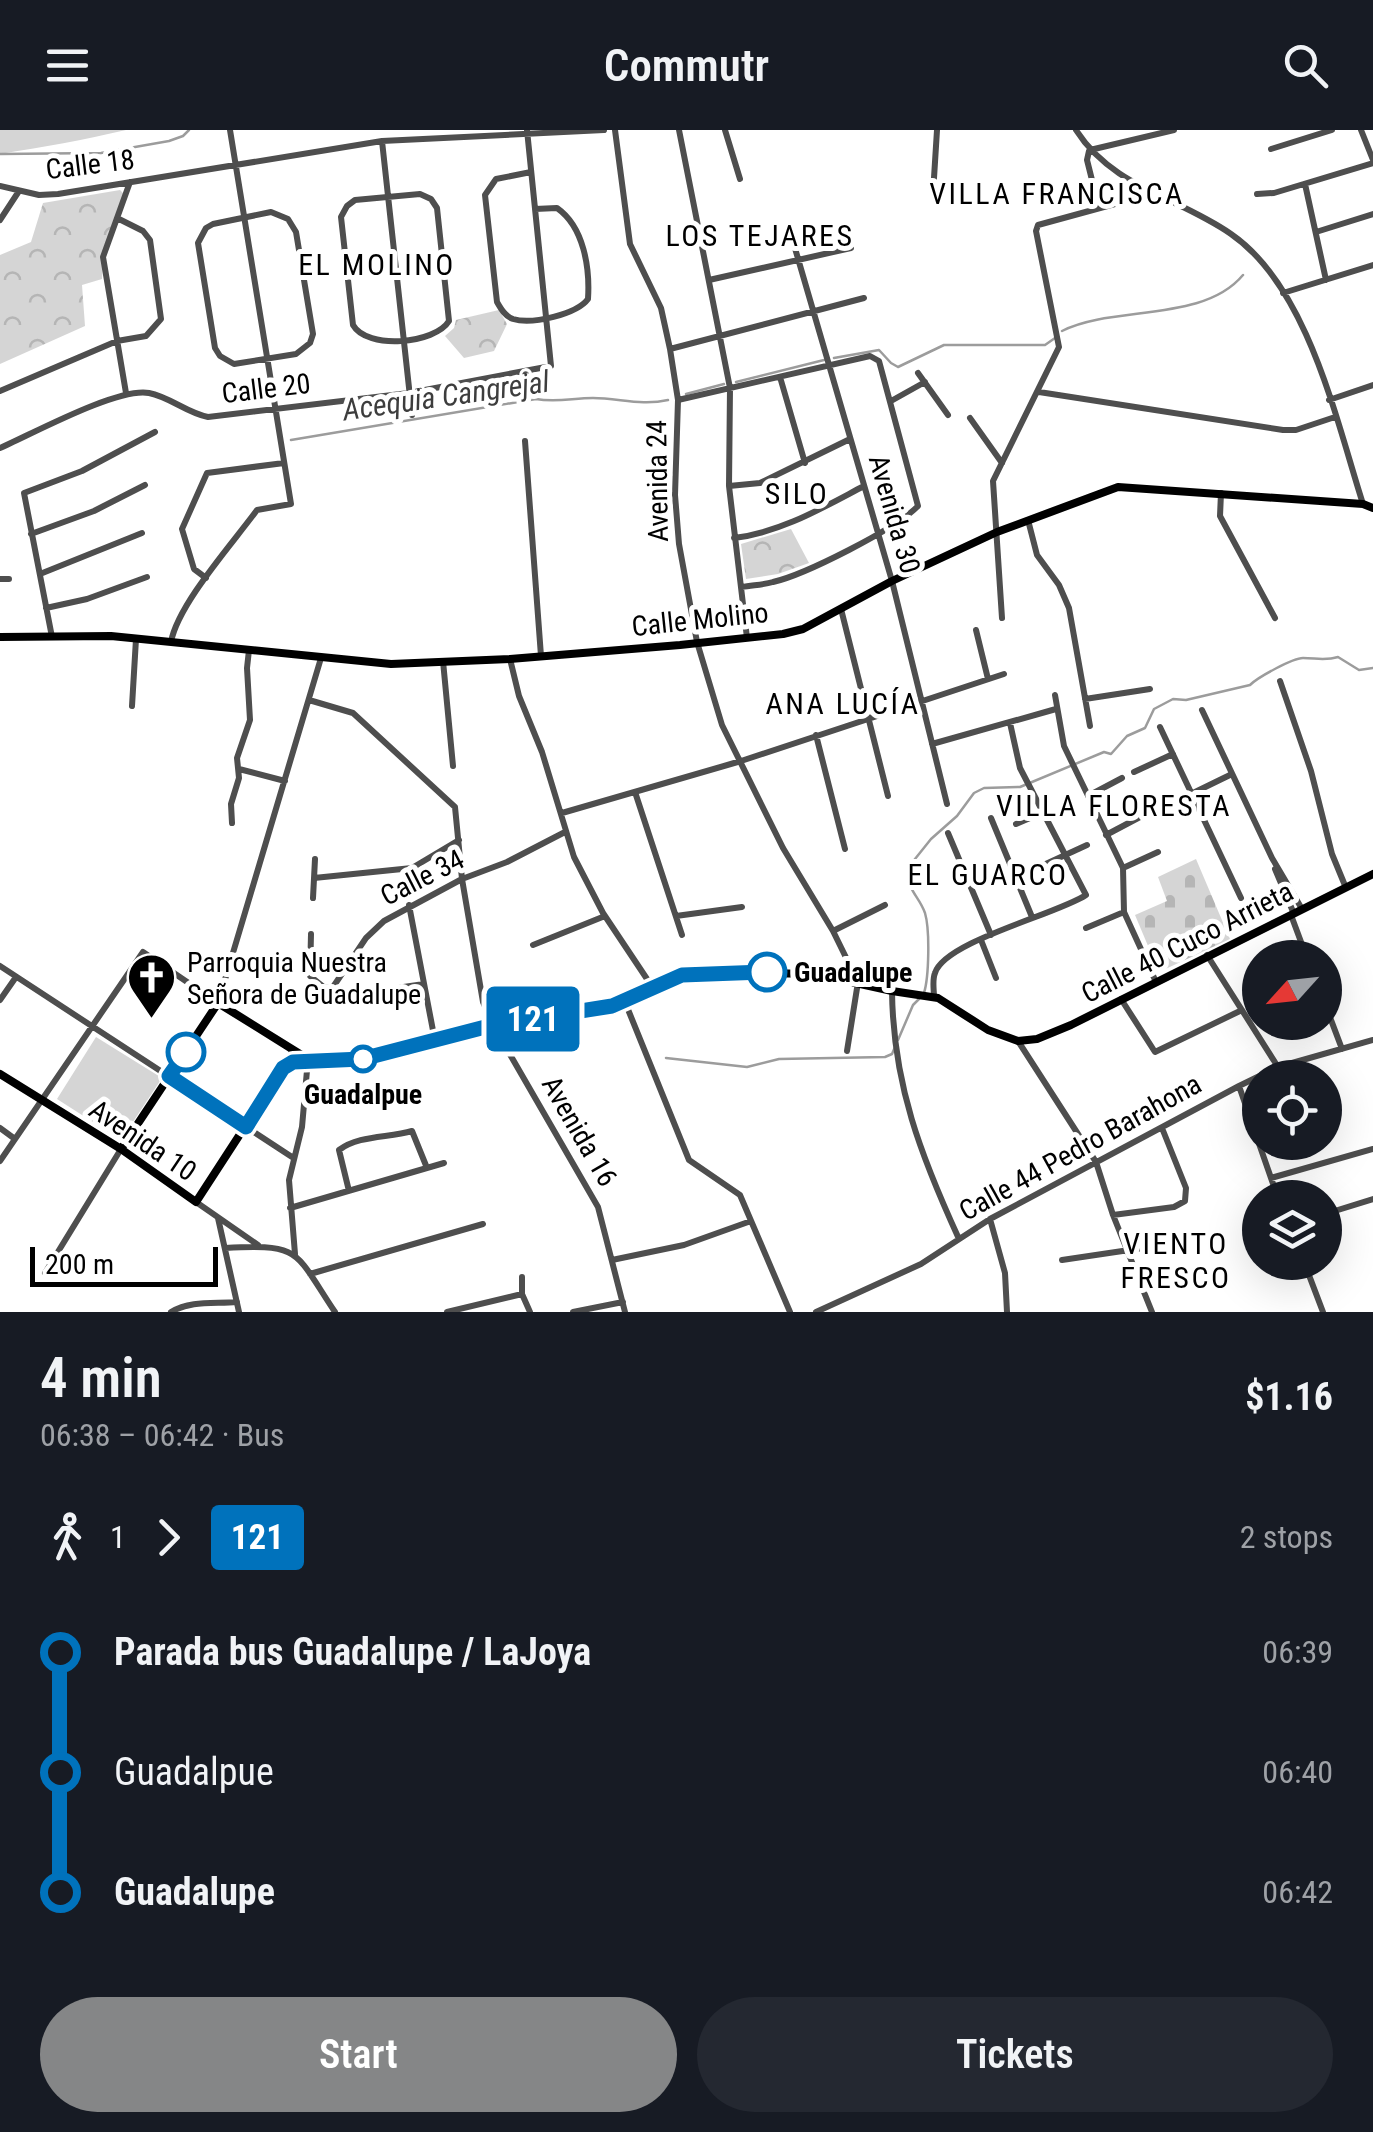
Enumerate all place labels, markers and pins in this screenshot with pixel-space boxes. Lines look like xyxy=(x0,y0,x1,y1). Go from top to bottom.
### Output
place label: Parroquia Nuestra Señora de Guadalupe xyxy=(187,946,421,1011)
church icon: Parroquia Nuestra Señora de Guadalupe xyxy=(126,952,178,1020)
marker: Guadalupe xyxy=(748,953,786,991)
place label: Guadalupe xyxy=(794,956,913,989)
unlabelled marker xyxy=(167,1033,205,1071)
marker: Guadalpue xyxy=(350,1046,376,1072)
place label: Guadalpue xyxy=(304,1078,422,1111)

